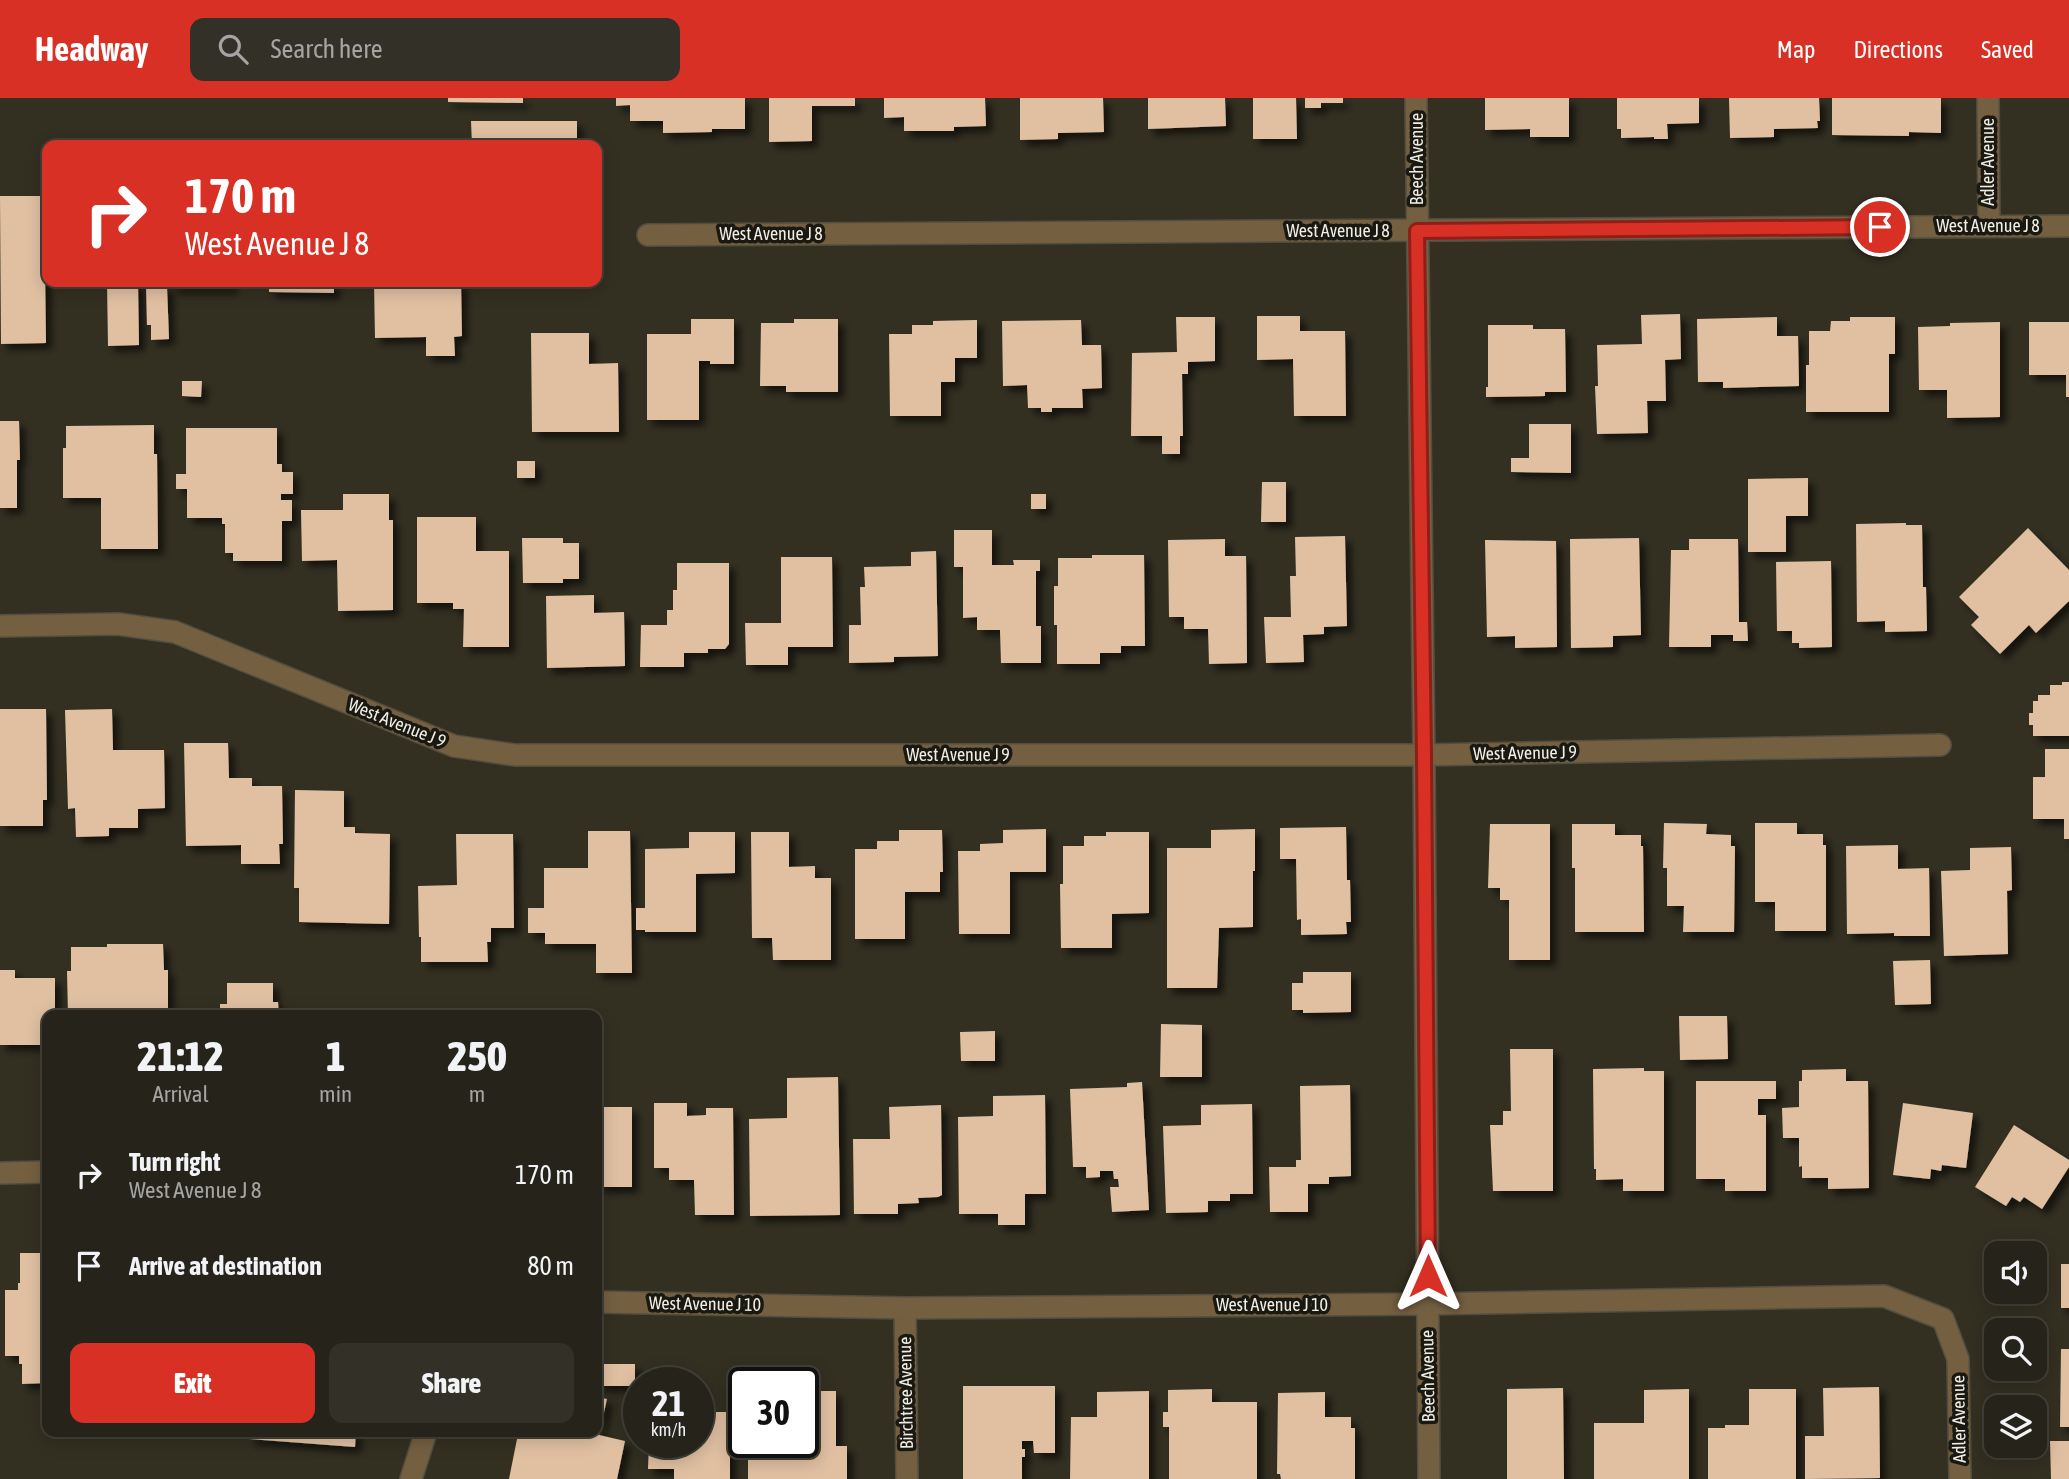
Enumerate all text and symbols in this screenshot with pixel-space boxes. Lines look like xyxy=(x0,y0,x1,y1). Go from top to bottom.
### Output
search box xyxy=(190,18,680,81)
text: Headway xyxy=(35,30,148,68)
icon: search xyxy=(214,30,252,68)
text: Search here xyxy=(270,34,383,64)
text: Map xyxy=(1777,36,1815,63)
text: Directions xyxy=(1853,36,1943,63)
text: Saved xyxy=(1981,36,2034,63)
street label: Beech Avenue xyxy=(1406,113,1427,205)
street label: Adler Avenue xyxy=(1977,118,1998,206)
text: 170 m xyxy=(185,167,296,223)
icon: right xyxy=(70,168,161,259)
pin xyxy=(1850,197,1910,257)
icon: arrive xyxy=(1861,208,1899,246)
street label: West Avenue J 8 xyxy=(1936,215,2040,236)
street label: West Avenue J 8 xyxy=(1286,220,1390,241)
street label: West Avenue J 8 xyxy=(719,223,823,244)
text: West Avenue J 8 xyxy=(185,225,369,262)
street label: West Avenue J 9 xyxy=(345,693,449,752)
street label: West Avenue J 9 xyxy=(1473,741,1577,764)
street label: West Avenue J 9 xyxy=(906,744,1010,765)
text: 21:12 xyxy=(137,1032,224,1080)
text: 1 xyxy=(326,1032,345,1080)
text: 250 xyxy=(447,1032,507,1080)
text: Arrival xyxy=(152,1081,209,1107)
text: min xyxy=(319,1081,352,1107)
text: m xyxy=(469,1081,485,1107)
text: Turn right xyxy=(129,1147,220,1177)
icon: right xyxy=(70,1156,108,1194)
text: 170 m xyxy=(515,1160,574,1190)
text: West Avenue J 8 xyxy=(129,1177,261,1203)
position arrow xyxy=(1391,1239,1465,1313)
map controls xyxy=(1984,1241,2047,1458)
button: sound xyxy=(1984,1241,2047,1304)
icon: arrive xyxy=(70,1247,108,1285)
text: Arrive at destination xyxy=(129,1251,322,1281)
text: 80 m xyxy=(527,1251,574,1281)
street label: West Avenue J 10 xyxy=(649,1292,761,1315)
street label: West Avenue J 10 xyxy=(1216,1294,1328,1315)
button: search xyxy=(1984,1318,2047,1381)
street label: Beech Avenue xyxy=(1416,1330,1439,1422)
street label: Birchtree Avenue xyxy=(894,1337,917,1449)
button: Exit xyxy=(70,1343,315,1423)
button: Share xyxy=(329,1343,574,1423)
speed limit sign: 30 xyxy=(728,1367,819,1458)
street label: Adler Avenue xyxy=(1947,1375,1970,1463)
text: 21 xyxy=(652,1383,685,1423)
button: layers xyxy=(1984,1395,2047,1458)
text: km/h xyxy=(651,1419,686,1440)

